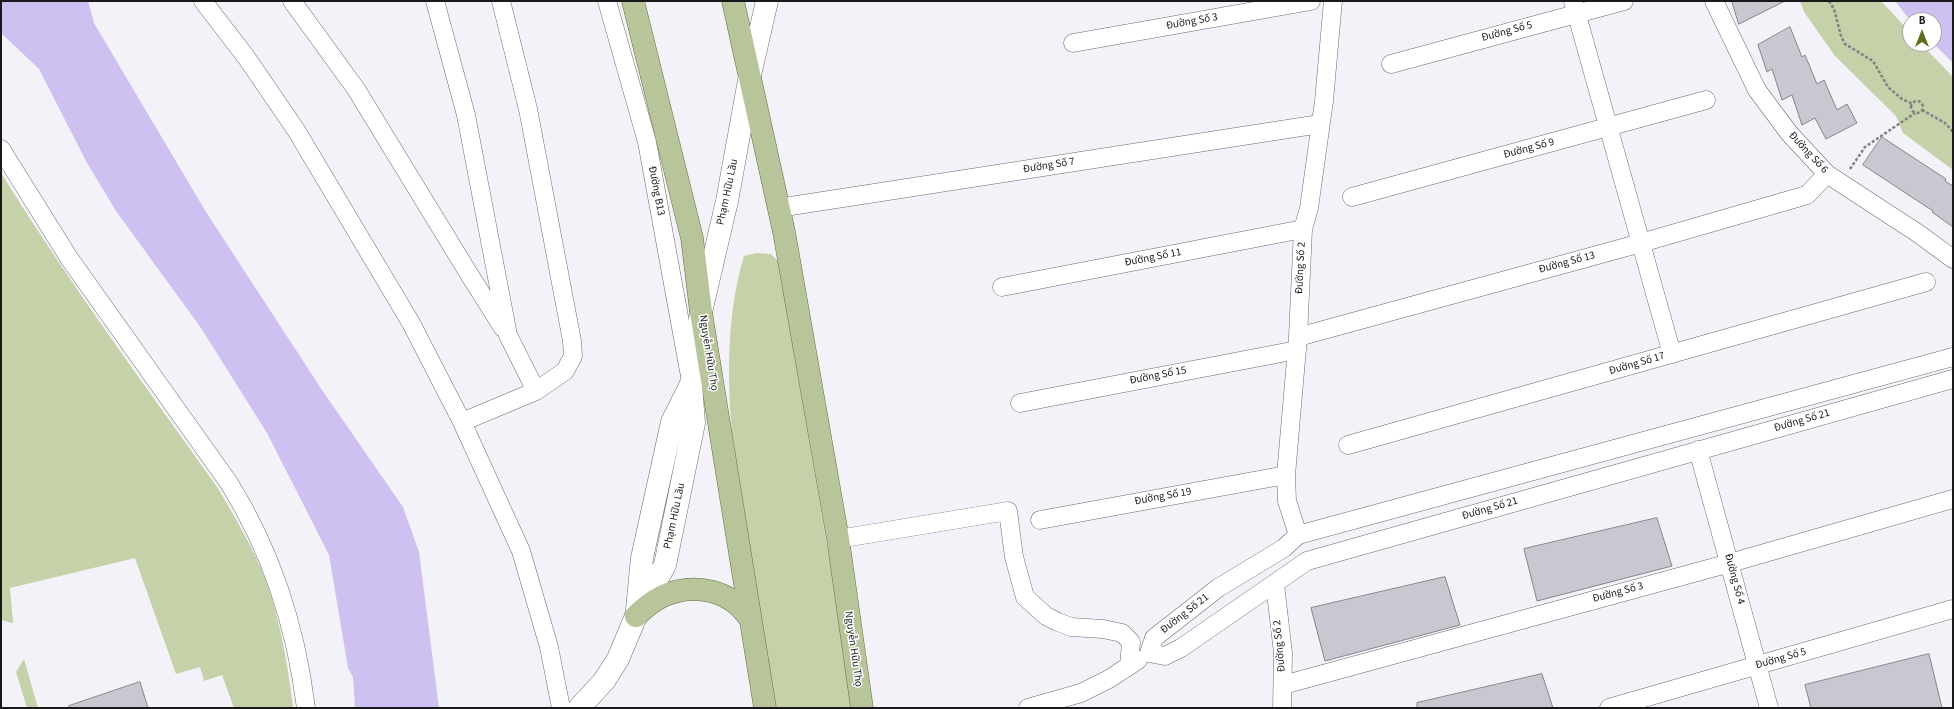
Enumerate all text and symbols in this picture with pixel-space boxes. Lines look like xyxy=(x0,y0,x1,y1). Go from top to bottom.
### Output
street label: Đường Số 3 xyxy=(1165,11,1219,33)
north arrow xyxy=(1902,12,1942,52)
text: B xyxy=(1919,13,1925,28)
street label: Đường Số 5 xyxy=(1480,19,1534,45)
street label: Đường Số 6 xyxy=(1785,129,1831,177)
street label: Đường Số 9 xyxy=(1502,136,1556,162)
street label: Đường Số 7 xyxy=(1022,155,1076,177)
street label: Phạm Hữu Lầu xyxy=(715,158,741,226)
street label: Đường B13 xyxy=(645,165,667,217)
street label: Đường Số 2 xyxy=(1293,242,1309,294)
street label: Đường Số 11 xyxy=(1123,246,1183,270)
street label: Đường Số 13 xyxy=(1537,249,1597,277)
street label: Nguyễn Hữu Thọ xyxy=(695,314,721,392)
street label: Đường Số 17 xyxy=(1607,350,1667,378)
street label: Đường Số 15 xyxy=(1128,364,1188,388)
street label: Đường Số 21 xyxy=(1772,407,1832,435)
street label: Phạm Hữu Lầu xyxy=(662,482,688,550)
street label: Đường Số 19 xyxy=(1133,485,1193,509)
street label: Đường Số 21 xyxy=(1460,495,1520,523)
street label: Đường Số 4 xyxy=(1721,552,1747,606)
street label: Đường Số 3 xyxy=(1591,580,1645,606)
street label: Đường Số 21 xyxy=(1158,591,1212,637)
street label: Nguyễn Hữu Thọ xyxy=(841,610,865,688)
street label: Đường Số 2 xyxy=(1271,619,1289,673)
street label: Đường Số 5 xyxy=(1754,645,1808,673)

